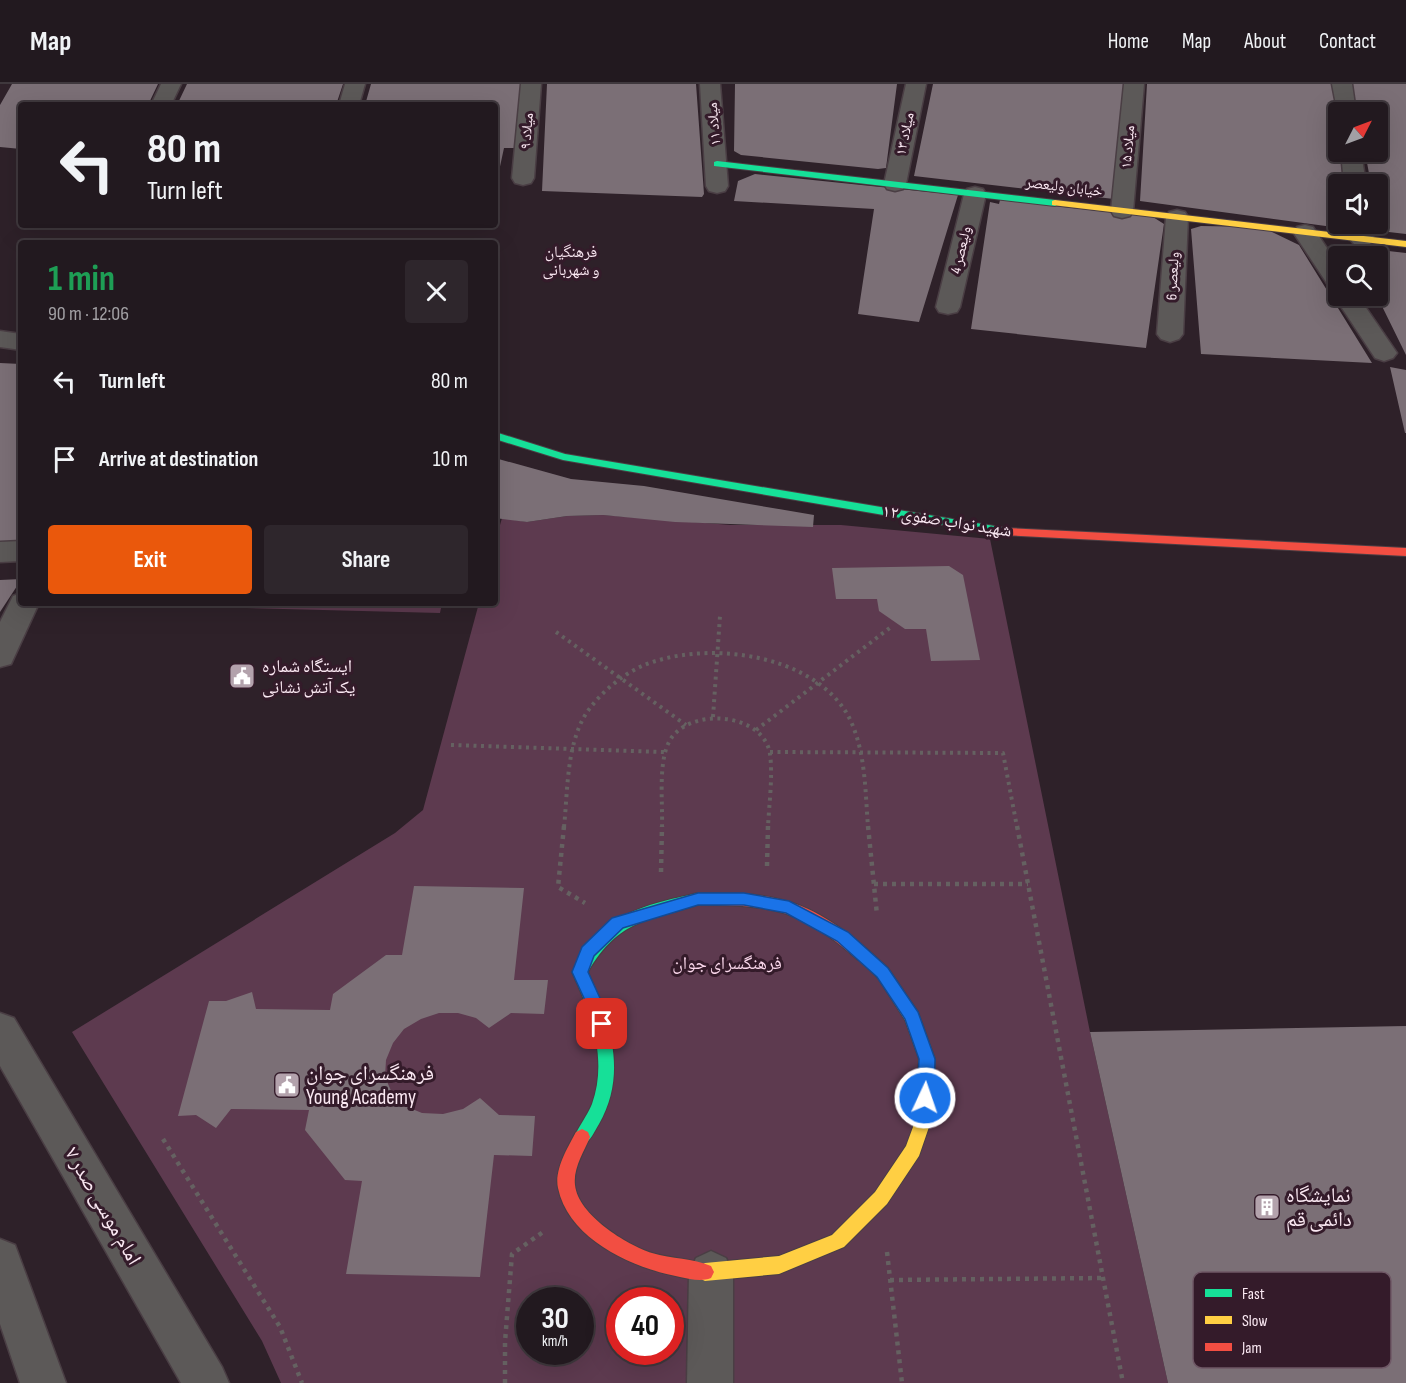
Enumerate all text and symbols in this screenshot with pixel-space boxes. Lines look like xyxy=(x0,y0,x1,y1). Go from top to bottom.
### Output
text: Map xyxy=(30,25,71,58)
text: Home xyxy=(1108,29,1149,54)
text: Map xyxy=(1182,29,1211,54)
text: About xyxy=(1244,29,1286,54)
text: Contact xyxy=(1319,29,1376,54)
street label: میلاد ۱۱ xyxy=(703,101,725,146)
north arrow xyxy=(1328,102,1388,162)
map controls xyxy=(1328,102,1388,306)
street label: میلاد ۱۳ xyxy=(891,111,919,157)
street label: میلاد ۹ xyxy=(516,112,538,150)
text: 80 m xyxy=(147,124,221,175)
street label: میلاد ۱۵ xyxy=(1117,124,1139,169)
icon: left xyxy=(48,126,126,204)
street label: خیابان ولیعصر xyxy=(1023,173,1104,201)
button: sound xyxy=(1328,174,1388,234)
text: Turn left xyxy=(147,175,223,207)
street label: ولیعصر 4 xyxy=(946,224,976,276)
district label: فرهنگیان و شهربانی xyxy=(543,243,599,280)
button: search xyxy=(1328,246,1388,306)
street label: ولیعصر 6 xyxy=(1162,251,1184,301)
text: 1 min xyxy=(48,258,115,301)
button: close xyxy=(405,260,468,323)
text: 90 m · 12:06 xyxy=(48,302,129,326)
icon: left xyxy=(48,365,81,398)
text: Turn left xyxy=(99,368,165,395)
text: 80 m xyxy=(431,368,468,395)
icon: arrive xyxy=(48,443,81,476)
text: Arrive at destination xyxy=(99,446,258,473)
text: 10 m xyxy=(433,446,468,473)
street label: شهید نواب صفوی ۱۲ xyxy=(881,500,1013,542)
button: Exit xyxy=(48,525,252,594)
button: Share xyxy=(264,525,468,594)
place label: ایستگاه شماره یک آتش نشانی xyxy=(262,656,355,698)
public building icon: ایستگاه شماره یک آتش نشانی xyxy=(227,661,257,691)
park label: فرهنگسرای جوان xyxy=(672,953,782,974)
pin xyxy=(576,998,627,1049)
icon: arrive xyxy=(585,1007,618,1040)
place label: فرهنگسرای جوان Young Academy xyxy=(306,1061,434,1110)
position arrow xyxy=(893,1066,957,1130)
public building icon: فرهنگسرای جوان Young Academy xyxy=(272,1070,302,1100)
street label: امام موسی صدر ۷ xyxy=(58,1143,147,1270)
place label: نمایشگاه دائمی قم xyxy=(1286,1183,1352,1233)
building icon: نمایشگاه دائمی قم xyxy=(1252,1192,1282,1222)
legend xyxy=(1193,1272,1391,1368)
text: Fast xyxy=(1242,1285,1265,1304)
speed limit sign: 40 xyxy=(606,1287,684,1365)
text: 30 xyxy=(541,1301,569,1337)
text: Slow xyxy=(1242,1312,1267,1331)
text: km/h xyxy=(542,1332,568,1351)
text: Jam xyxy=(1241,1339,1262,1358)

